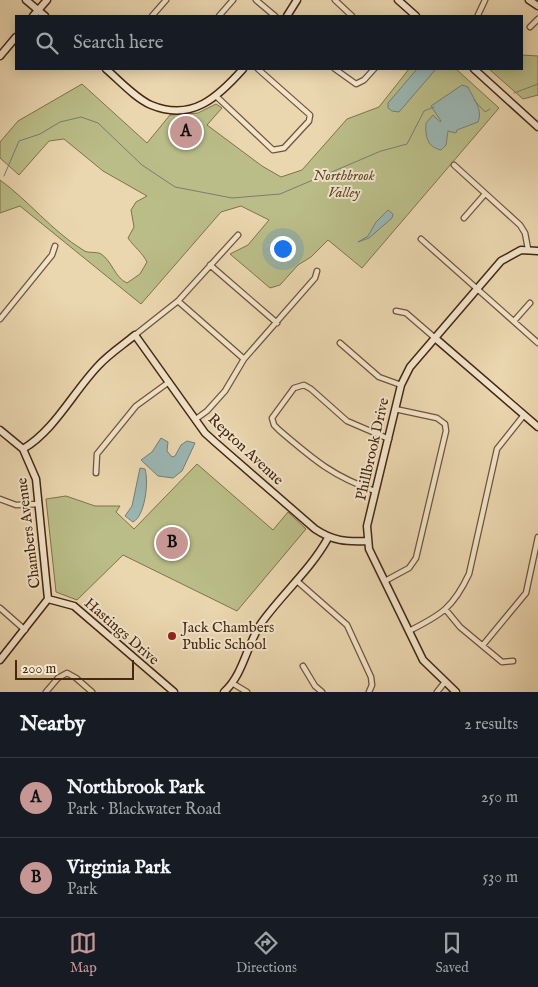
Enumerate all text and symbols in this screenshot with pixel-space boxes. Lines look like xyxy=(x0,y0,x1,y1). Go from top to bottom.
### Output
search box xyxy=(15,15,523,70)
icon: search xyxy=(33,29,61,57)
text: Search here xyxy=(73,31,164,55)
pin: A xyxy=(170,113,202,151)
park label: Northbrook Valley xyxy=(313,166,375,202)
your location xyxy=(270,236,296,262)
street label: Phillbrook Drive xyxy=(351,396,394,502)
street label: Repton Avenue xyxy=(204,409,288,489)
street label: Chambers Avenue xyxy=(12,476,45,589)
pin: B xyxy=(156,524,188,562)
street label: Hastings Drive xyxy=(80,594,163,669)
place label: Jack Chambers Public School xyxy=(180,618,274,654)
marker: Jack Chambers Public School xyxy=(166,630,178,642)
scale bar xyxy=(15,657,134,680)
text: 200 m xyxy=(22,660,56,678)
text: Nearby xyxy=(20,711,85,738)
text: 2 results xyxy=(464,715,518,735)
text: Northbrook Park xyxy=(67,776,205,800)
text: A xyxy=(31,788,41,808)
text: 250 m xyxy=(481,788,518,808)
text: Park · Blackwater Road xyxy=(67,800,221,820)
text: Virginia Park xyxy=(67,856,171,880)
text: B xyxy=(31,868,41,888)
text: 530 m xyxy=(483,868,518,888)
text: Park xyxy=(67,880,97,900)
tab: Map xyxy=(69,929,97,977)
tab: Directions xyxy=(236,929,297,977)
tab: Saved xyxy=(436,929,469,977)

